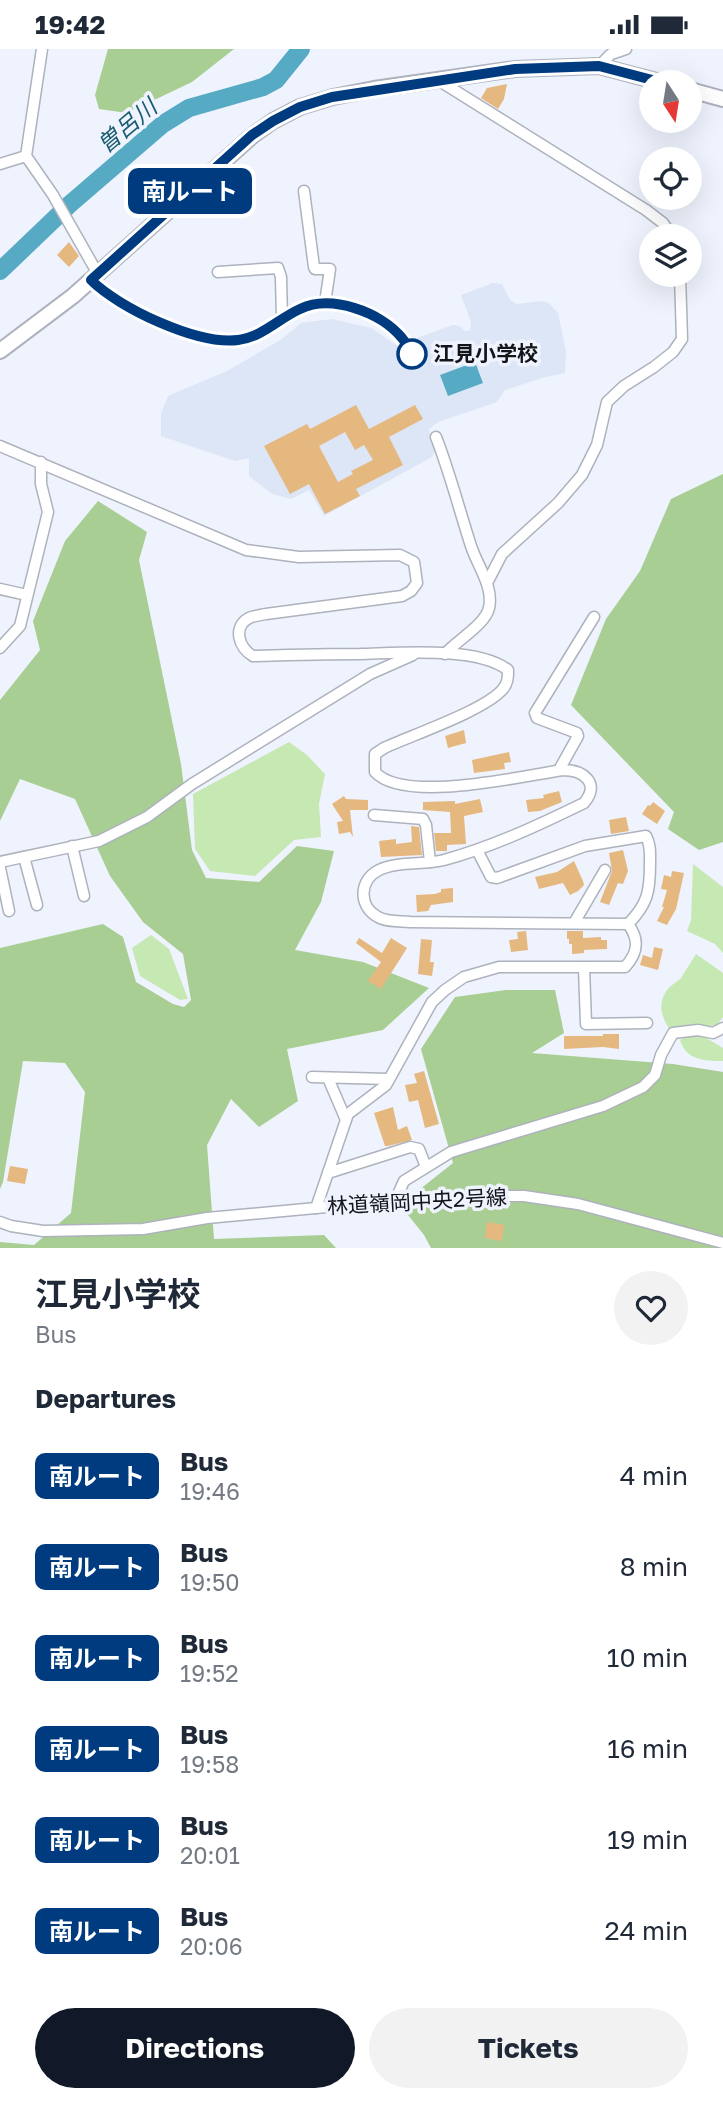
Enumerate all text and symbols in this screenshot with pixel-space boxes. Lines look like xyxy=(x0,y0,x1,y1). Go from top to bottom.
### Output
text: 19:42 xyxy=(35,9,105,40)
north arrow xyxy=(639,70,702,133)
map controls xyxy=(639,70,702,287)
water label: 曽呂川 xyxy=(91,90,164,158)
button: locate xyxy=(639,147,702,210)
line badge: 南ルート xyxy=(141,168,239,214)
text: 南ルート xyxy=(142,176,238,205)
button: layers xyxy=(639,224,702,287)
marker: 江見小学校 xyxy=(397,339,427,369)
place label: 江見小学校 xyxy=(433,340,538,366)
street label: 林道嶺岡中央2号線 xyxy=(326,1183,508,1219)
button: heart xyxy=(614,1271,688,1345)
text: 江見小学校 xyxy=(35,1274,200,1313)
text: Bus xyxy=(35,1320,77,1348)
text: Departures xyxy=(35,1383,176,1414)
text: Bus xyxy=(180,1446,228,1477)
text: 4 min xyxy=(620,1460,688,1491)
text: 南ルート xyxy=(49,1461,145,1490)
text: 19:46 xyxy=(180,1477,240,1505)
text: Bus xyxy=(180,1537,228,1568)
text: 8 min xyxy=(620,1551,688,1582)
text: 南ルート xyxy=(49,1552,145,1581)
text: 19:50 xyxy=(180,1568,240,1596)
text: Bus xyxy=(180,1628,228,1659)
text: 10 min xyxy=(607,1642,688,1673)
text: 南ルート xyxy=(49,1643,145,1672)
text: 19:52 xyxy=(180,1659,239,1687)
text: Bus xyxy=(180,1719,228,1750)
text: 16 min xyxy=(607,1733,688,1764)
text: 南ルート xyxy=(49,1734,145,1763)
text: 19:58 xyxy=(180,1750,239,1778)
text: Bus xyxy=(180,1810,228,1841)
text: 19 min xyxy=(607,1824,688,1855)
text: 南ルート xyxy=(49,1825,145,1854)
text: 20:01 xyxy=(180,1841,240,1869)
text: Bus xyxy=(180,1901,228,1932)
text: 24 min xyxy=(605,1915,688,1946)
text: 南ルート xyxy=(49,1916,145,1945)
text: 20:06 xyxy=(180,1932,243,1960)
button: Directions xyxy=(35,2008,355,2088)
button: Tickets xyxy=(369,2008,688,2088)

